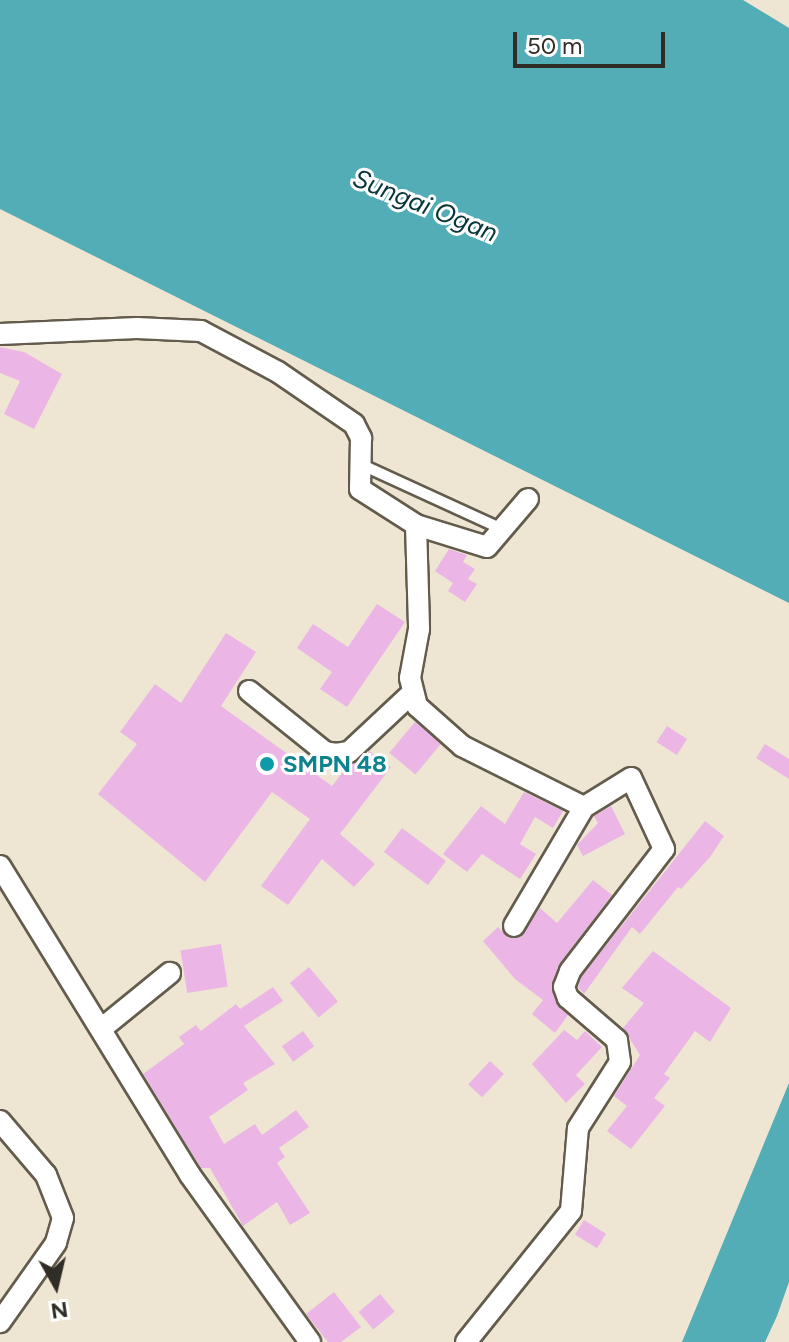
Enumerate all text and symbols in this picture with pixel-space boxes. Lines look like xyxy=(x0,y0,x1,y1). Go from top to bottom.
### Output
scale bar xyxy=(517,16,669,66)
text: 50 m xyxy=(527,31,583,60)
water label: Sungai Ogan xyxy=(348,163,502,249)
place label: SMPN 48 xyxy=(283,750,387,778)
marker: SMPN 48 xyxy=(258,755,276,773)
north arrow xyxy=(16,1246,96,1326)
text: N xyxy=(49,1296,70,1325)

